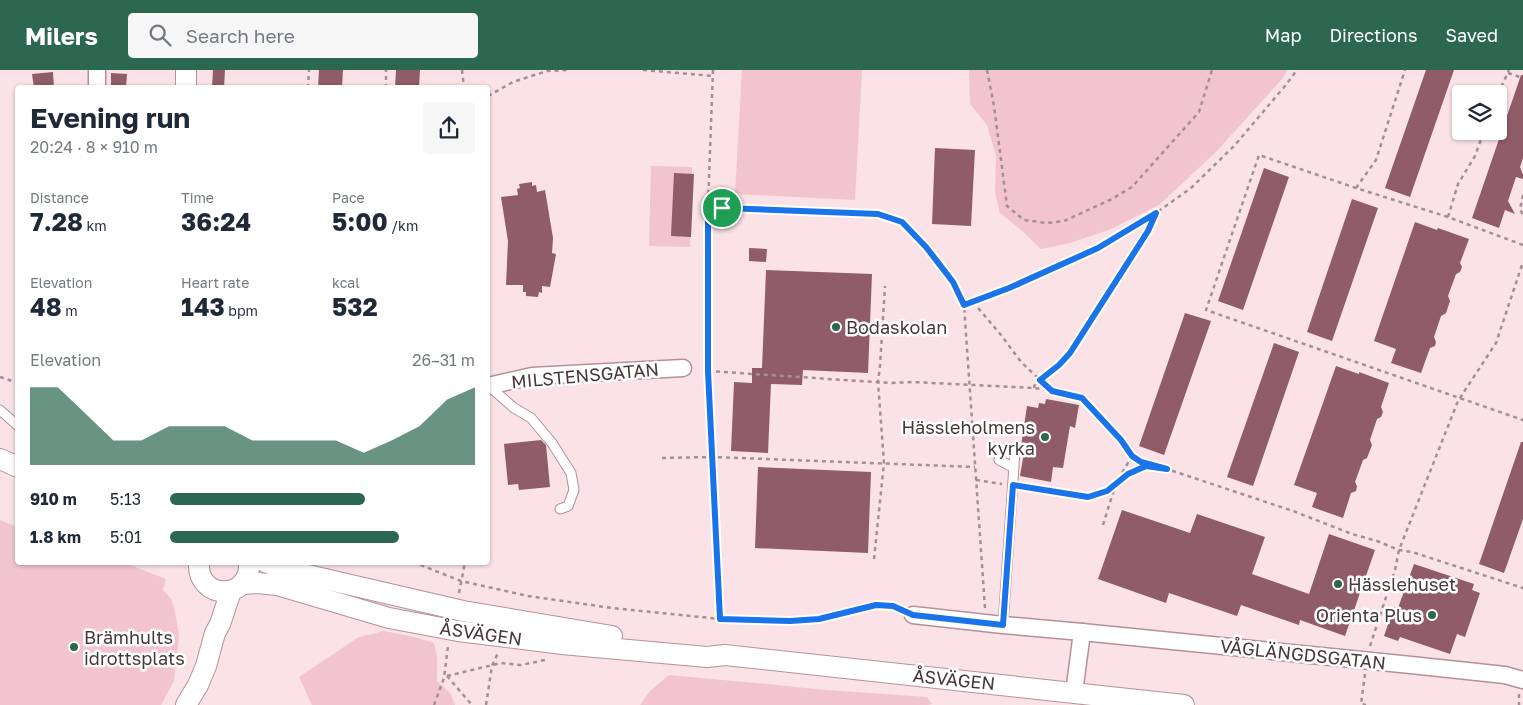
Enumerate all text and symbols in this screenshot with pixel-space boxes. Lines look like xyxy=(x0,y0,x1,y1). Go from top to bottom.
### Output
search box xyxy=(128,13,478,58)
text: Milers xyxy=(25,21,98,50)
icon: search xyxy=(146,21,174,49)
text: Search here xyxy=(186,24,295,47)
text: Map xyxy=(1265,24,1301,46)
text: Directions xyxy=(1329,24,1417,46)
text: Saved xyxy=(1445,24,1498,46)
map controls xyxy=(1452,85,1507,140)
button: layers xyxy=(1452,85,1507,140)
text: Evening run xyxy=(30,101,190,134)
button: share xyxy=(423,102,475,154)
text: 20:24 · 8 × 910 m xyxy=(30,137,158,157)
pin xyxy=(701,187,743,229)
text: Distance xyxy=(30,189,89,206)
text: Time xyxy=(181,189,214,206)
text: Pace xyxy=(332,189,365,206)
icon: arrive xyxy=(708,194,736,222)
text: 7.28 xyxy=(30,206,83,237)
text: 36:24 xyxy=(181,206,251,237)
text: 5:00 xyxy=(332,206,388,237)
text: km xyxy=(83,217,107,234)
text: /km xyxy=(388,217,418,234)
text: Elevation xyxy=(30,274,92,291)
text: Heart rate xyxy=(181,274,249,291)
text: kcal xyxy=(332,274,360,291)
text: 48 xyxy=(30,291,62,322)
text: 143 xyxy=(181,291,225,322)
text: 532 xyxy=(332,291,378,322)
text: m xyxy=(62,302,78,319)
text: bpm xyxy=(225,302,258,319)
place label: Bodaskolan xyxy=(846,316,947,338)
marker: Bodaskolan xyxy=(830,321,842,333)
text: Elevation xyxy=(30,350,101,370)
text: 26–31 m xyxy=(412,350,475,370)
street label: MILSTENSGATAN xyxy=(510,358,660,392)
place label: Hässleholmens kyrka xyxy=(901,416,1035,459)
marker: Hässleholmens kyrka xyxy=(1039,431,1051,443)
text: 910 m xyxy=(30,489,77,509)
text: 5:13 xyxy=(110,489,141,509)
text: 1.8 km xyxy=(30,527,81,547)
text: 5:01 xyxy=(110,527,142,547)
place label: Hässlehuset xyxy=(1348,573,1456,595)
marker: Hässlehuset xyxy=(1332,578,1344,590)
place label: Orienta Plus xyxy=(1316,604,1422,626)
marker: Orienta Plus xyxy=(1426,609,1438,621)
street label: ÅSVÄGEN xyxy=(439,616,523,650)
place label: Brämhults idrottsplats xyxy=(84,626,185,669)
street label: VÅGLÄNGDSGATAN xyxy=(1219,634,1387,674)
marker: Brämhults idrottsplats xyxy=(68,641,80,653)
street label: ÅSVÄGEN xyxy=(912,664,996,694)

